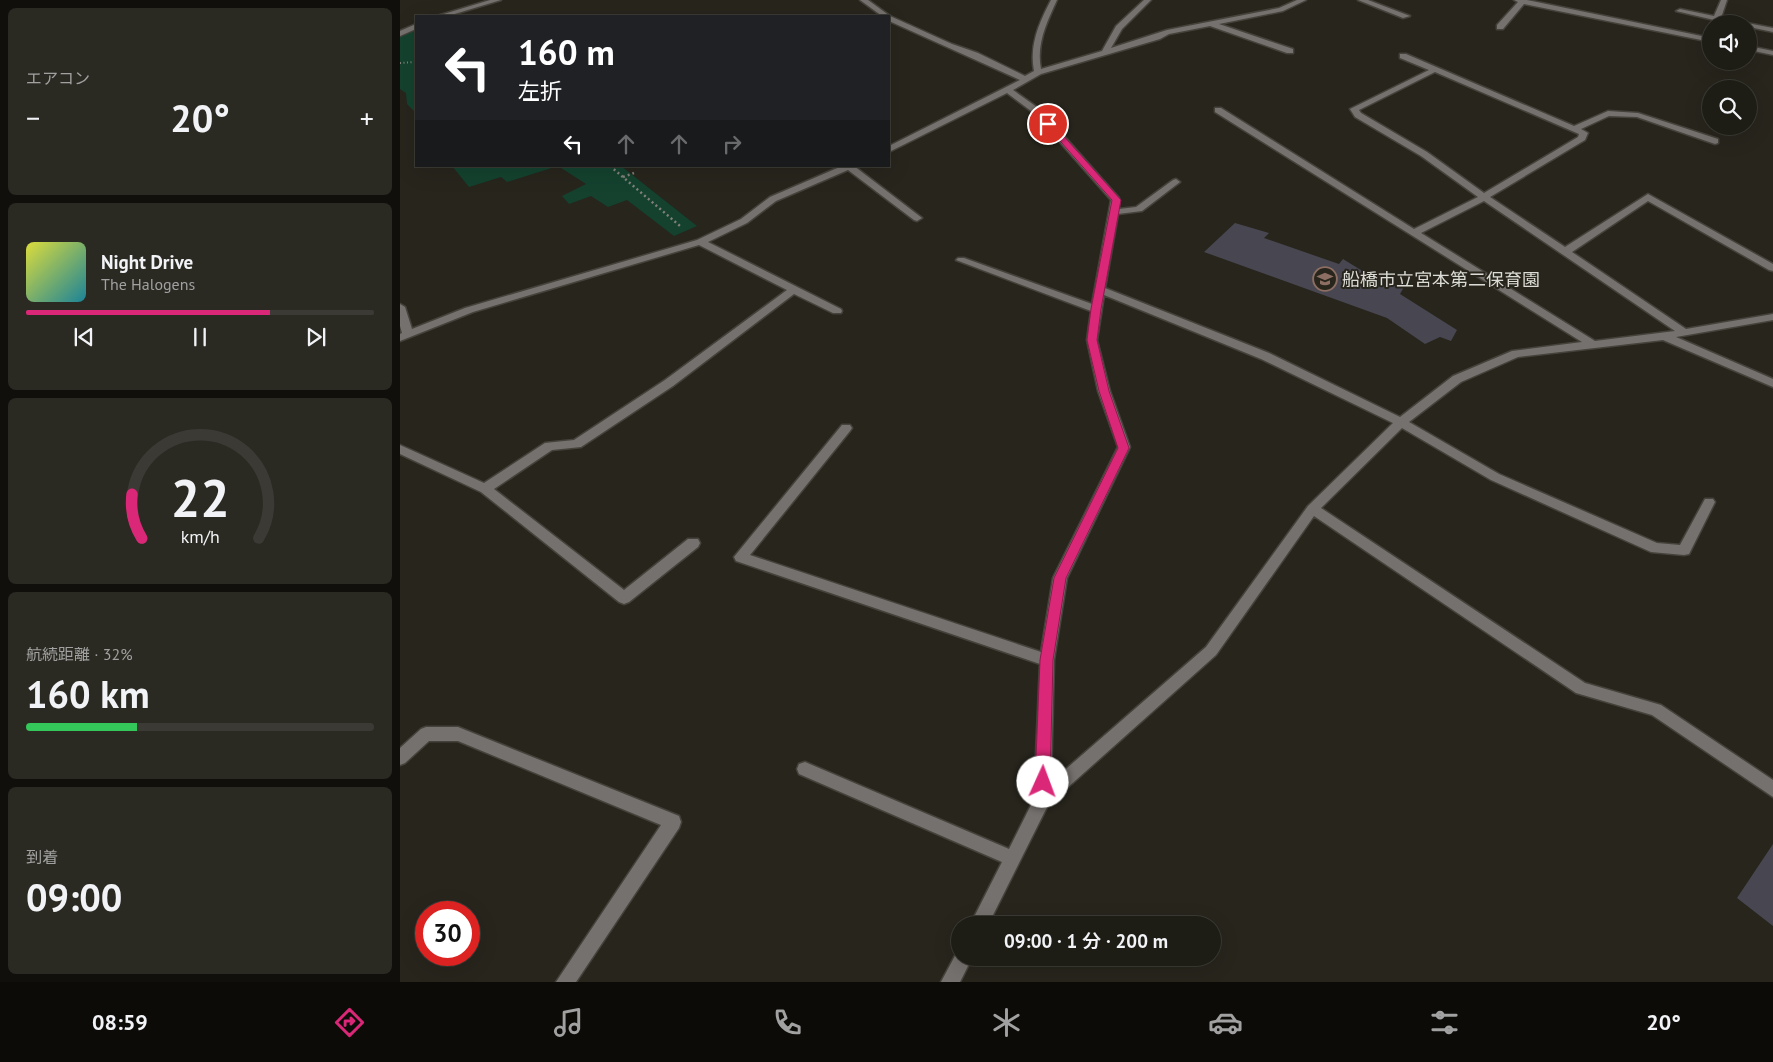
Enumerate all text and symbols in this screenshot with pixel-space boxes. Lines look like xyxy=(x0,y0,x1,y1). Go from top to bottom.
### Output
map controls xyxy=(1702,15,1757,135)
button: sound xyxy=(1702,15,1757,70)
text: 160 m xyxy=(518,29,615,75)
icon: left xyxy=(435,35,500,100)
text: エアコン xyxy=(26,68,90,88)
text: 左折 xyxy=(518,77,562,105)
button: search xyxy=(1702,80,1757,135)
text: 20° xyxy=(170,93,230,142)
text: − xyxy=(26,99,40,136)
text: + xyxy=(360,99,374,136)
pin xyxy=(1027,103,1069,145)
icon: arrive xyxy=(1034,110,1062,138)
icon: left xyxy=(559,130,587,158)
icon: ahead xyxy=(612,130,640,158)
icon: ahead xyxy=(665,130,693,158)
icon: right xyxy=(718,130,746,158)
text: Night Drive xyxy=(101,250,193,274)
school or university icon: 船橋市立宮本第二保育園 xyxy=(1312,266,1338,292)
place label: 船橋市立宮本第二保育園 xyxy=(1342,268,1540,291)
text: The Halogens xyxy=(101,274,195,294)
icon: previous xyxy=(70,323,98,351)
icon: pause xyxy=(186,323,214,351)
icon: next xyxy=(302,323,330,351)
text: 22 xyxy=(171,464,229,531)
text: km/h xyxy=(180,525,220,548)
text: 航続距離 · 32% xyxy=(26,644,133,664)
text: 160 km xyxy=(26,669,150,718)
position arrow xyxy=(1016,755,1068,807)
text: 到着 xyxy=(26,847,58,867)
text: 09:00 xyxy=(26,872,122,921)
speed limit sign: 30 xyxy=(415,901,480,966)
text: 09:00 · 1 分 · 200 m xyxy=(1004,929,1168,953)
icon: directions xyxy=(332,1005,367,1040)
icon: music xyxy=(551,1005,586,1040)
icon: phone xyxy=(770,1005,805,1040)
icon: climate xyxy=(989,1005,1024,1040)
icon: car xyxy=(1208,1005,1243,1040)
icon: filters xyxy=(1427,1005,1462,1040)
text: 08:59 xyxy=(92,1008,148,1036)
text: 20° xyxy=(1646,1008,1681,1036)

